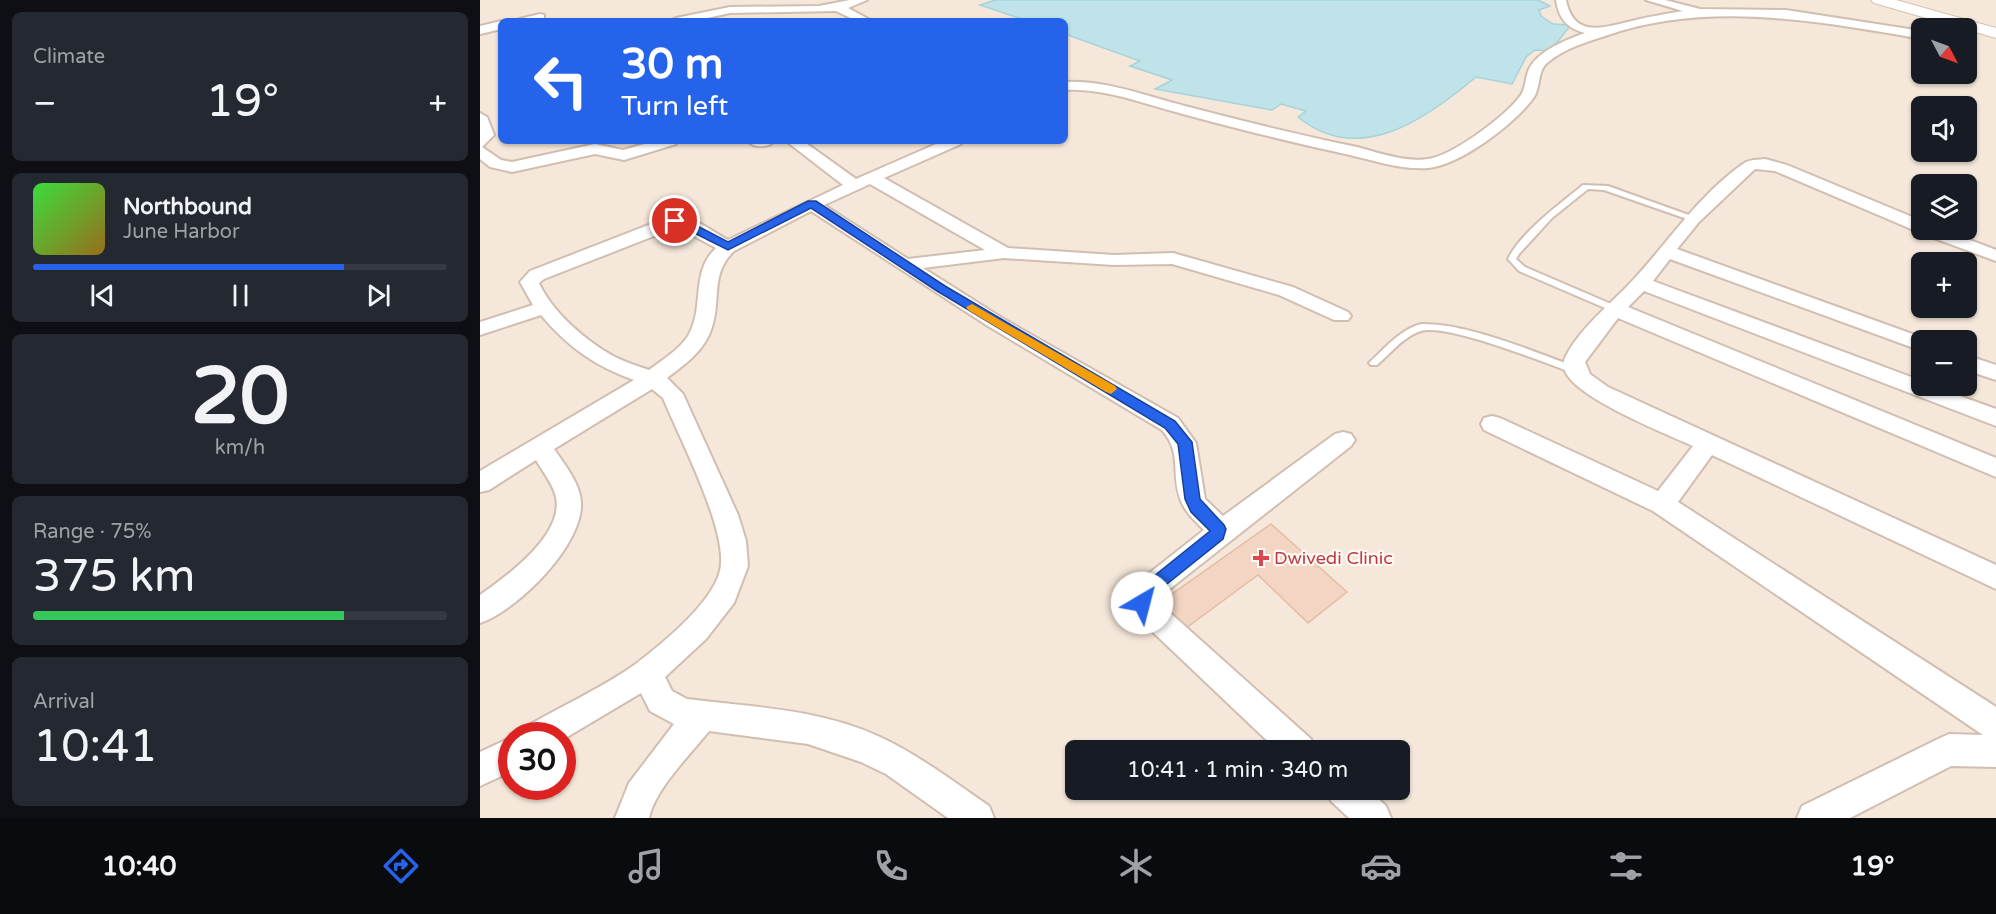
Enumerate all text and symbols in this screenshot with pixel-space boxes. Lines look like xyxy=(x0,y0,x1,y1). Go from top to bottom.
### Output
north arrow xyxy=(1911,18,1977,84)
map controls xyxy=(1911,18,1977,396)
text: 30 m xyxy=(621,39,723,90)
icon: left xyxy=(522,42,600,120)
text: Climate xyxy=(33,45,105,69)
text: 19° xyxy=(206,75,279,129)
text: − xyxy=(33,84,57,123)
text: + xyxy=(428,84,447,123)
text: Turn left xyxy=(621,90,728,123)
button: sound xyxy=(1911,96,1977,162)
button: layers xyxy=(1911,174,1977,240)
text: Northbound xyxy=(123,194,252,220)
pin xyxy=(649,195,700,246)
icon: arrive xyxy=(658,204,691,237)
text: June Harbor xyxy=(123,220,240,244)
button: + xyxy=(1911,252,1977,318)
icon: previous xyxy=(86,279,119,312)
icon: pause xyxy=(224,279,257,312)
icon: next xyxy=(362,279,395,312)
button: − xyxy=(1911,330,1977,396)
text: 20 xyxy=(191,350,289,444)
text: km/h xyxy=(215,436,265,460)
text: Range · 75% xyxy=(33,520,152,544)
place label: Dwivedi Clinic xyxy=(1274,547,1393,569)
marker: Dwivedi Clinic xyxy=(1252,549,1270,567)
text: 375 km xyxy=(33,550,195,604)
position arrow xyxy=(1110,571,1174,635)
text: Arrival xyxy=(33,690,95,714)
text: 10:41 xyxy=(33,720,158,774)
speed limit sign: 30 xyxy=(498,722,576,800)
text: 10:41 · 1 min · 340 m xyxy=(1127,757,1348,783)
icon: directions xyxy=(380,845,422,887)
icon: music xyxy=(625,845,667,887)
icon: phone xyxy=(870,845,912,887)
icon: climate xyxy=(1115,845,1157,887)
icon: car xyxy=(1360,845,1402,887)
icon: filters xyxy=(1605,845,1647,887)
text: 10:40 xyxy=(102,850,176,883)
text: 19° xyxy=(1850,850,1894,883)

